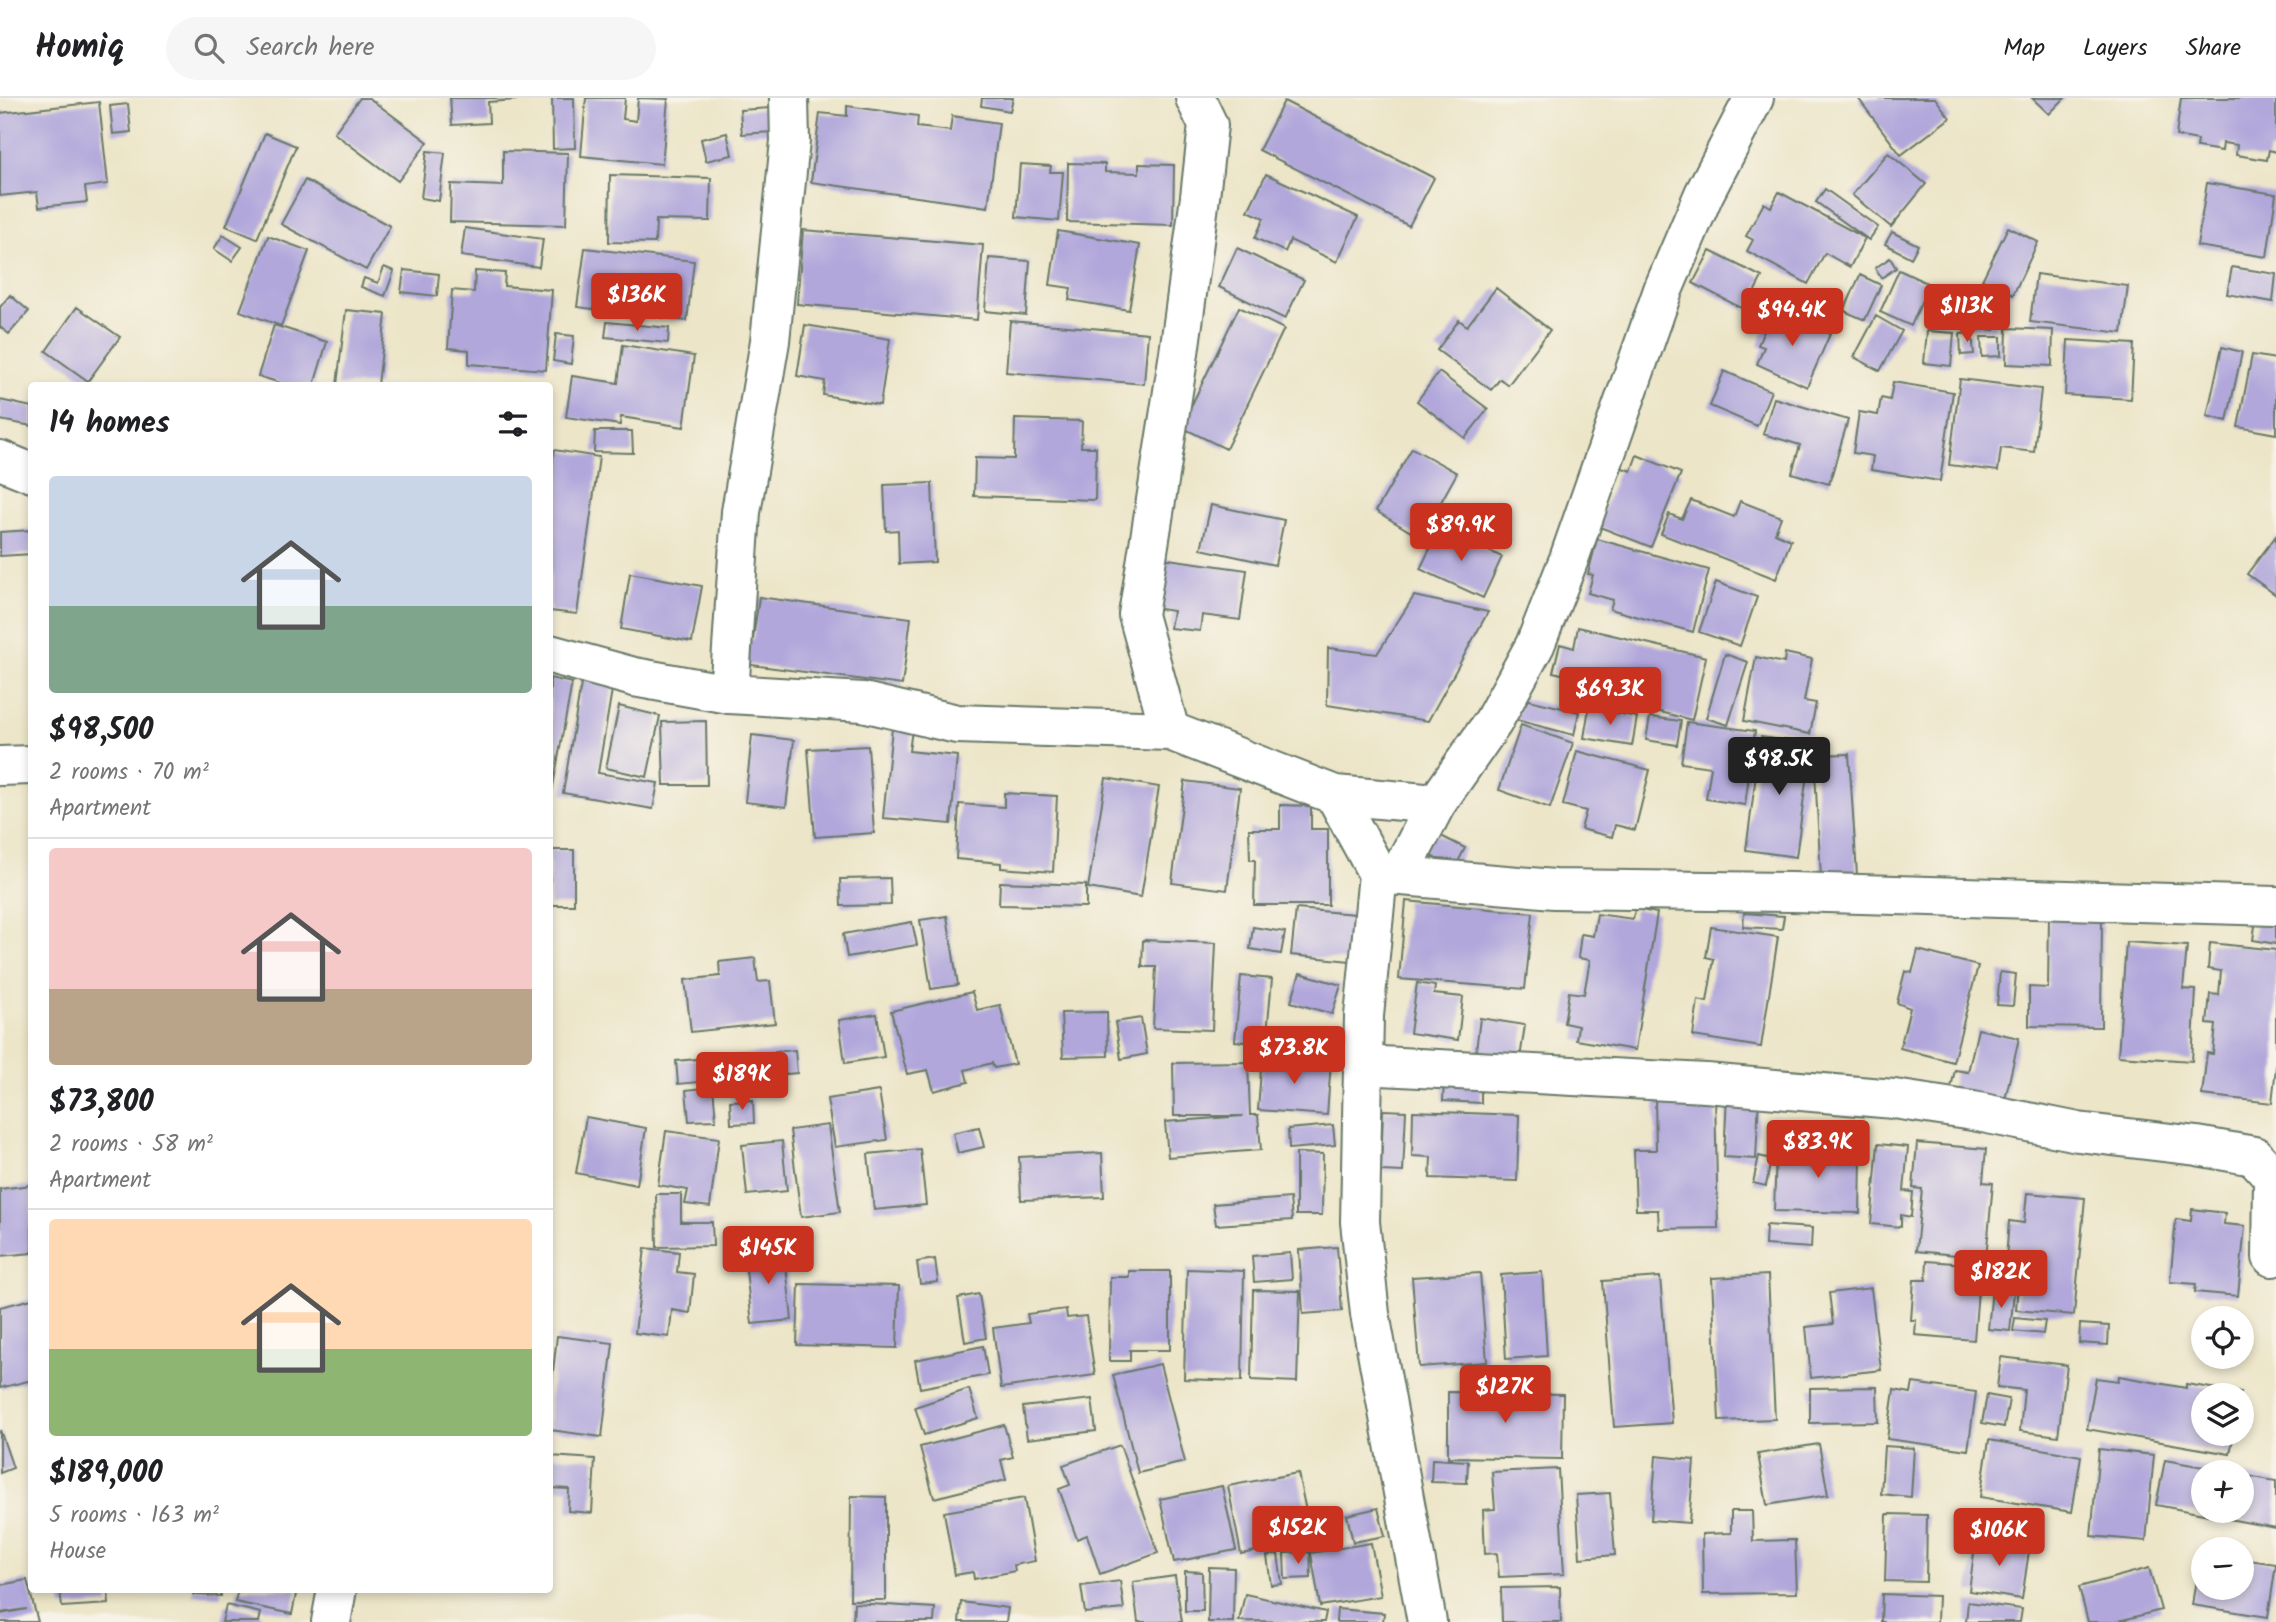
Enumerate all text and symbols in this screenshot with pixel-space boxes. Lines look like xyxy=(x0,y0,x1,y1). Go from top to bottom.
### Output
search box xyxy=(166,17,656,80)
text: Homiq xyxy=(35,22,124,75)
text: Search here xyxy=(246,27,374,69)
icon: search xyxy=(190,29,228,67)
text: Map xyxy=(2003,29,2045,68)
text: Layers xyxy=(2083,29,2147,68)
text: Share xyxy=(2185,29,2241,68)
pin: $136K xyxy=(588,274,686,333)
text: $136K xyxy=(607,278,667,314)
pin: $113K xyxy=(1918,285,2016,344)
pin: $94.4K xyxy=(1735,288,1849,348)
text: $113K xyxy=(1940,289,1994,325)
text: $94.4K xyxy=(1757,293,1827,329)
text: 14 homes xyxy=(49,400,170,448)
icon: filters xyxy=(494,405,532,443)
pin: $89.9K xyxy=(1404,504,1518,563)
text: $89.9K xyxy=(1426,508,1496,544)
icon: home xyxy=(228,522,354,648)
pin: $69.3K xyxy=(1553,668,1667,727)
text: $69.3K xyxy=(1575,672,1645,708)
text: $98,500 xyxy=(49,707,153,755)
pin: $98.5K xyxy=(1722,738,1836,797)
text: $98.5K xyxy=(1744,742,1814,778)
text: 2 rooms · 70 m² xyxy=(49,755,209,791)
text: Apartment xyxy=(49,791,151,827)
icon: home xyxy=(228,894,354,1020)
pin: $73.8K xyxy=(1237,1026,1351,1086)
text: $73.8K xyxy=(1259,1031,1329,1067)
pin: $189K xyxy=(693,1052,791,1112)
text: $189K xyxy=(712,1057,772,1093)
text: $73,800 xyxy=(49,1079,154,1127)
pin: $83.9K xyxy=(1761,1121,1875,1180)
text: $83.9K xyxy=(1783,1125,1853,1161)
text: 2 rooms · 58 m² xyxy=(49,1127,213,1163)
text: Apartment xyxy=(49,1163,151,1199)
pin: $145K xyxy=(719,1226,817,1286)
text: $145K xyxy=(739,1231,797,1267)
pin: $182K xyxy=(1952,1250,2050,1310)
text: $182K xyxy=(1970,1255,2032,1291)
icon: home xyxy=(228,1265,354,1391)
map controls xyxy=(2191,1306,2254,1600)
button: locate xyxy=(2191,1306,2254,1369)
pin: $127K xyxy=(1456,1366,1554,1425)
text: $127K xyxy=(1476,1370,1534,1406)
button: layers xyxy=(2191,1383,2254,1446)
text: $189,000 xyxy=(49,1450,163,1498)
button: + xyxy=(2191,1460,2254,1523)
text: 5 rooms · 163 m² xyxy=(49,1498,219,1534)
pin: $152K xyxy=(1249,1506,1347,1566)
pin: $106K xyxy=(1950,1508,2048,1568)
text: $152K xyxy=(1268,1511,1328,1547)
text: $106K xyxy=(1970,1513,2028,1549)
text: House xyxy=(49,1534,106,1570)
button: − xyxy=(2191,1537,2254,1600)

